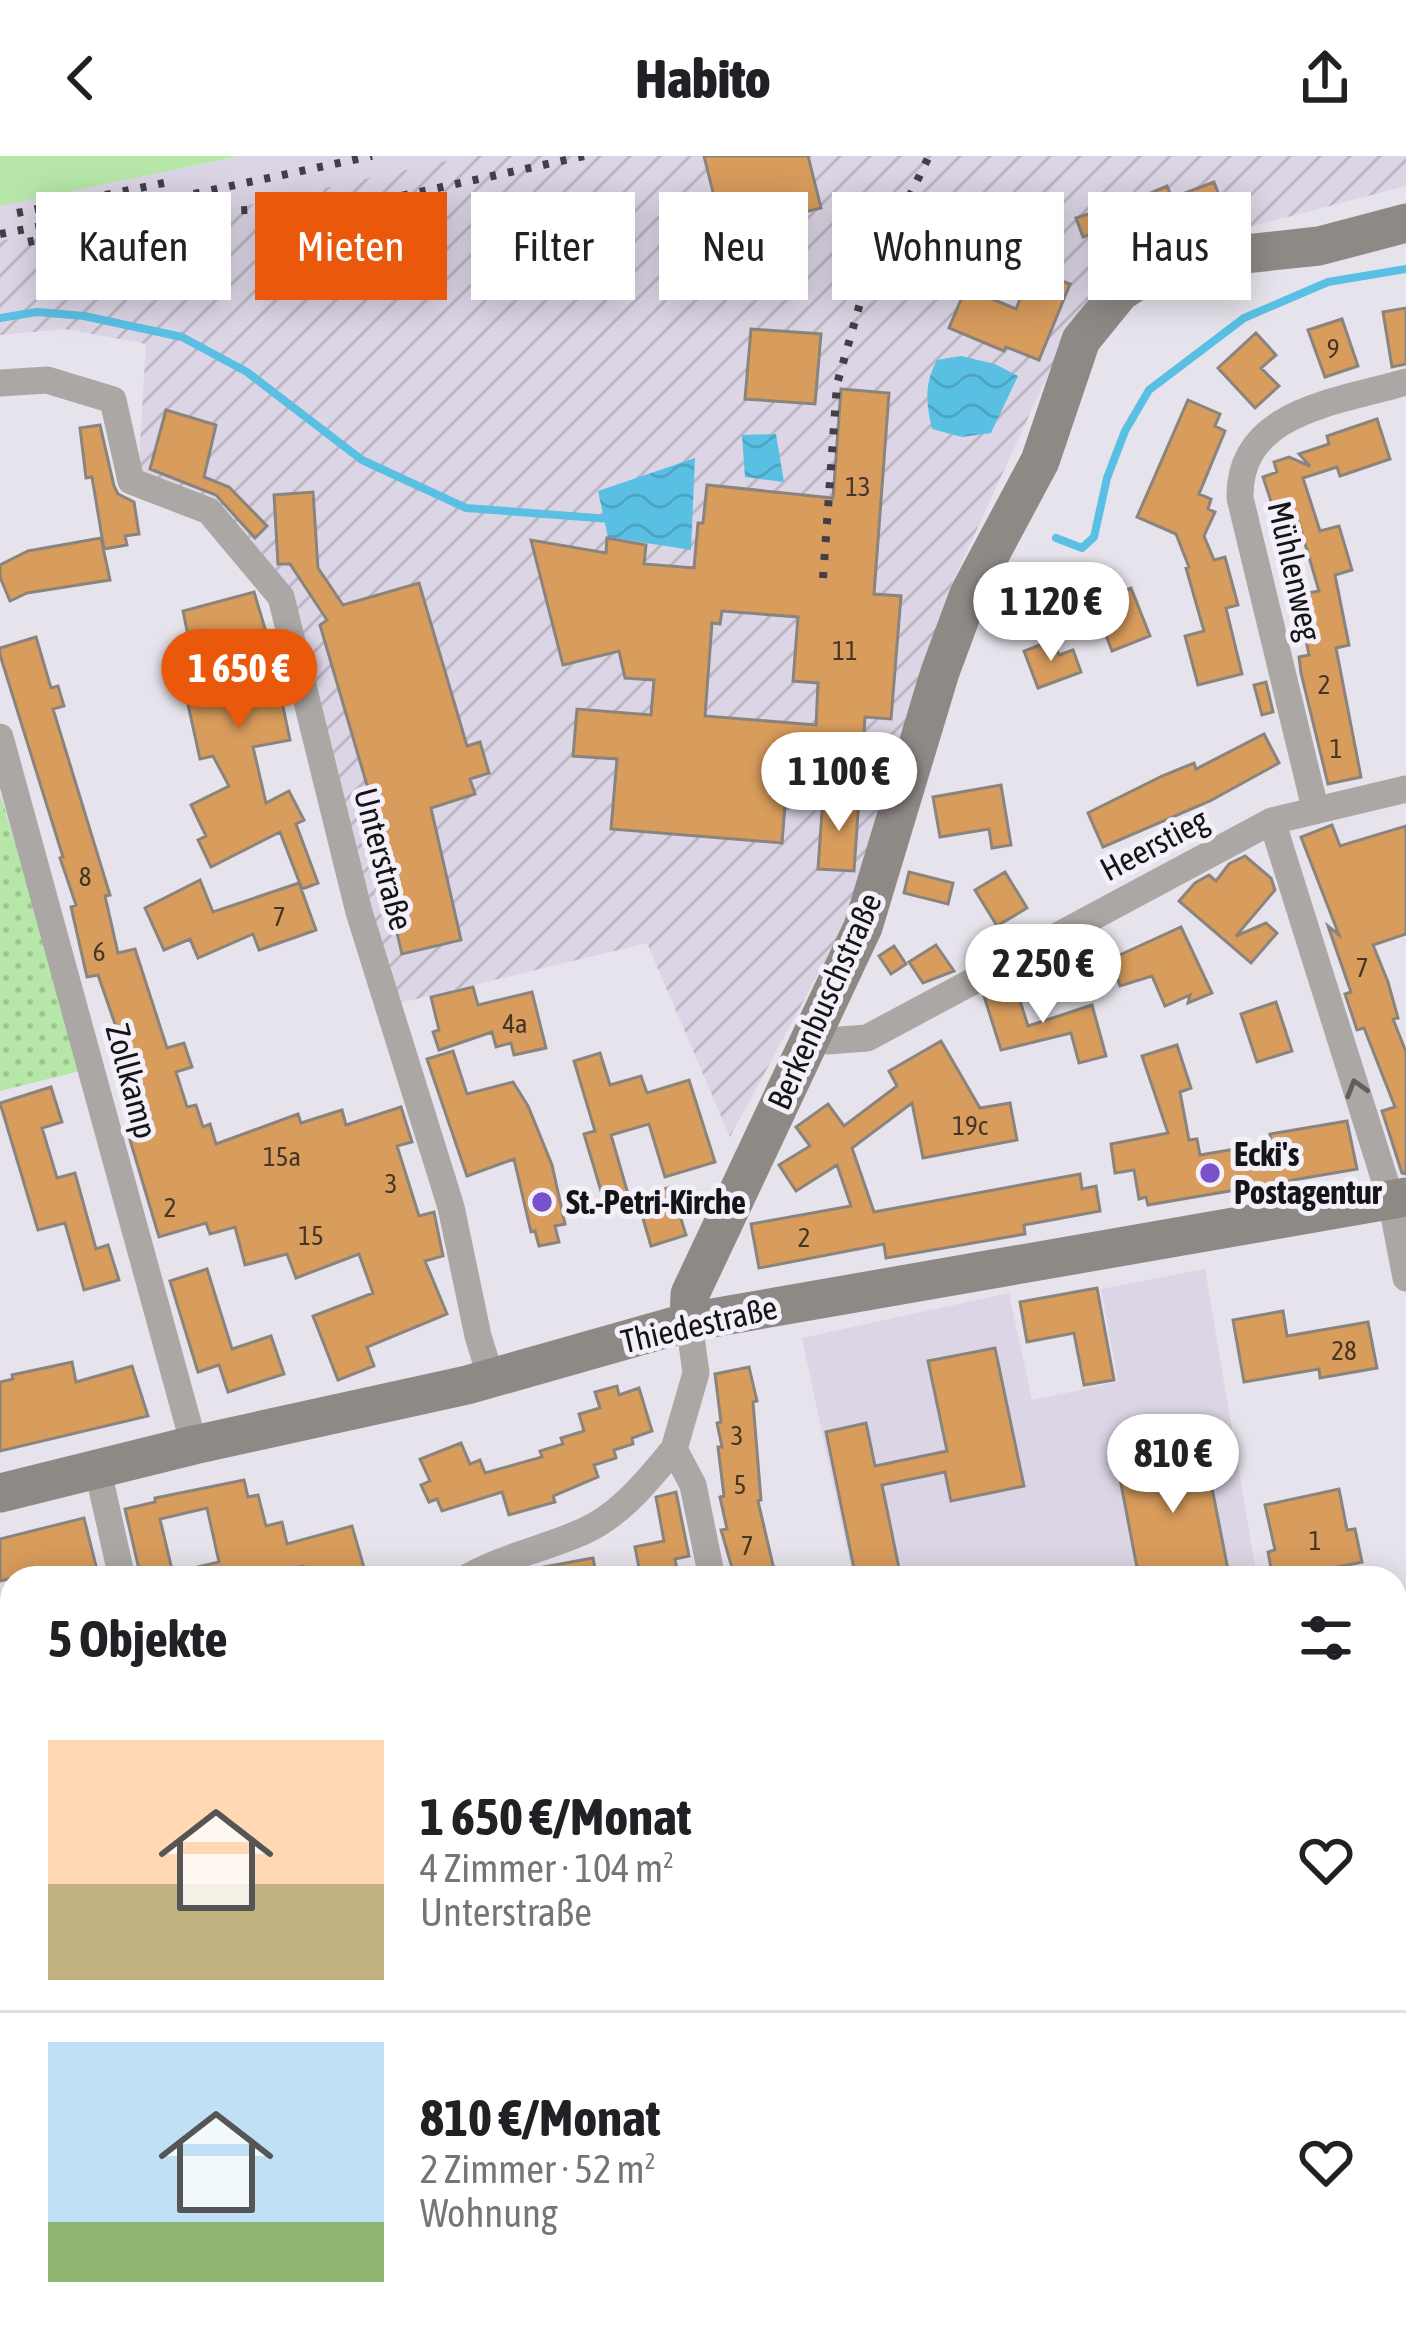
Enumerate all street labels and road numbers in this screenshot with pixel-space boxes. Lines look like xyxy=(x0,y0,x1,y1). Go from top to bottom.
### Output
street label: Mühlenweg xyxy=(1261,498,1330,645)
street label: Unterstraße xyxy=(347,784,421,934)
street label: Heerstieg xyxy=(1094,799,1215,888)
street label: Berkenbuschstraße xyxy=(759,887,889,1115)
street label: Zollkamp xyxy=(98,1020,166,1142)
street label: Thiedestraße xyxy=(617,1288,781,1360)

